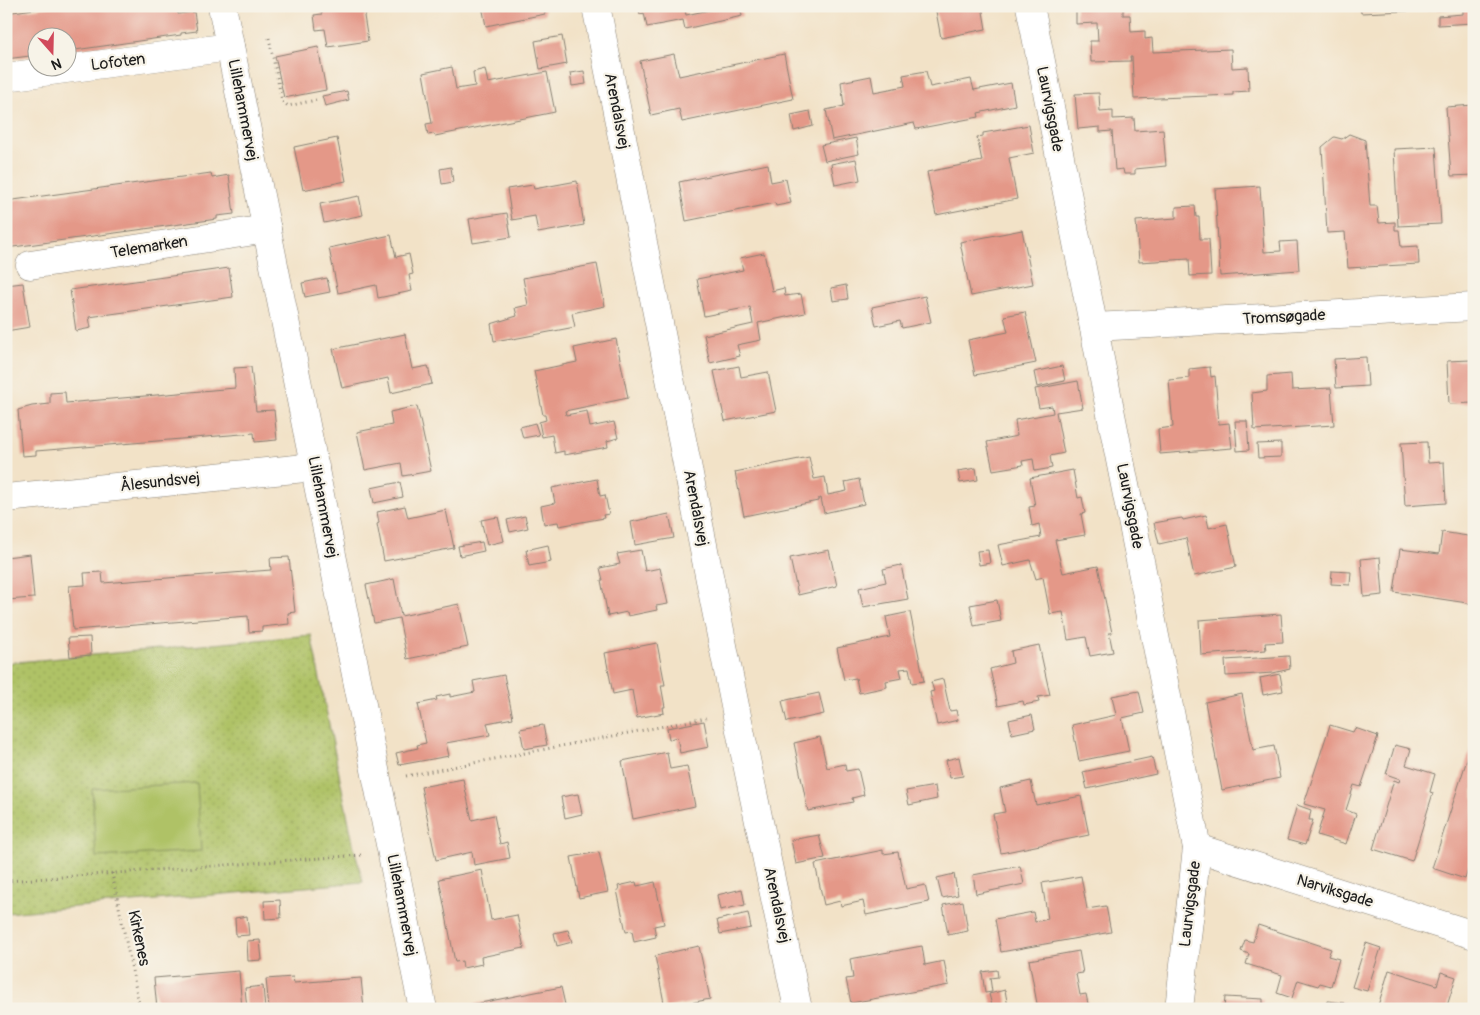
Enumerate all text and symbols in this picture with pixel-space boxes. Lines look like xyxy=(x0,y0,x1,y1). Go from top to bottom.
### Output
north arrow xyxy=(28,28,78,78)
street label: Lofoten xyxy=(90,49,146,75)
text: N xyxy=(49,54,64,73)
street label: Lillehammervej xyxy=(223,57,263,163)
street label: Laurvigsgade xyxy=(1032,65,1068,153)
street label: Arendalsvej xyxy=(600,71,634,151)
street label: Telemarken xyxy=(109,231,189,263)
street label: Tromsøgade xyxy=(1242,305,1326,329)
street label: Lillehammervej xyxy=(303,454,343,560)
street label: Laurvigsgade xyxy=(1112,462,1148,550)
street label: Ålesundsvej xyxy=(119,467,201,496)
street label: Arendalsvej xyxy=(679,468,713,548)
street label: Lillehammervej xyxy=(382,852,422,958)
street label: Laurvigsgade xyxy=(1175,860,1205,948)
street label: Arendalsvej xyxy=(759,865,795,945)
street label: Narviksgade xyxy=(1294,870,1376,912)
street label: Kirkenes xyxy=(123,908,155,968)

